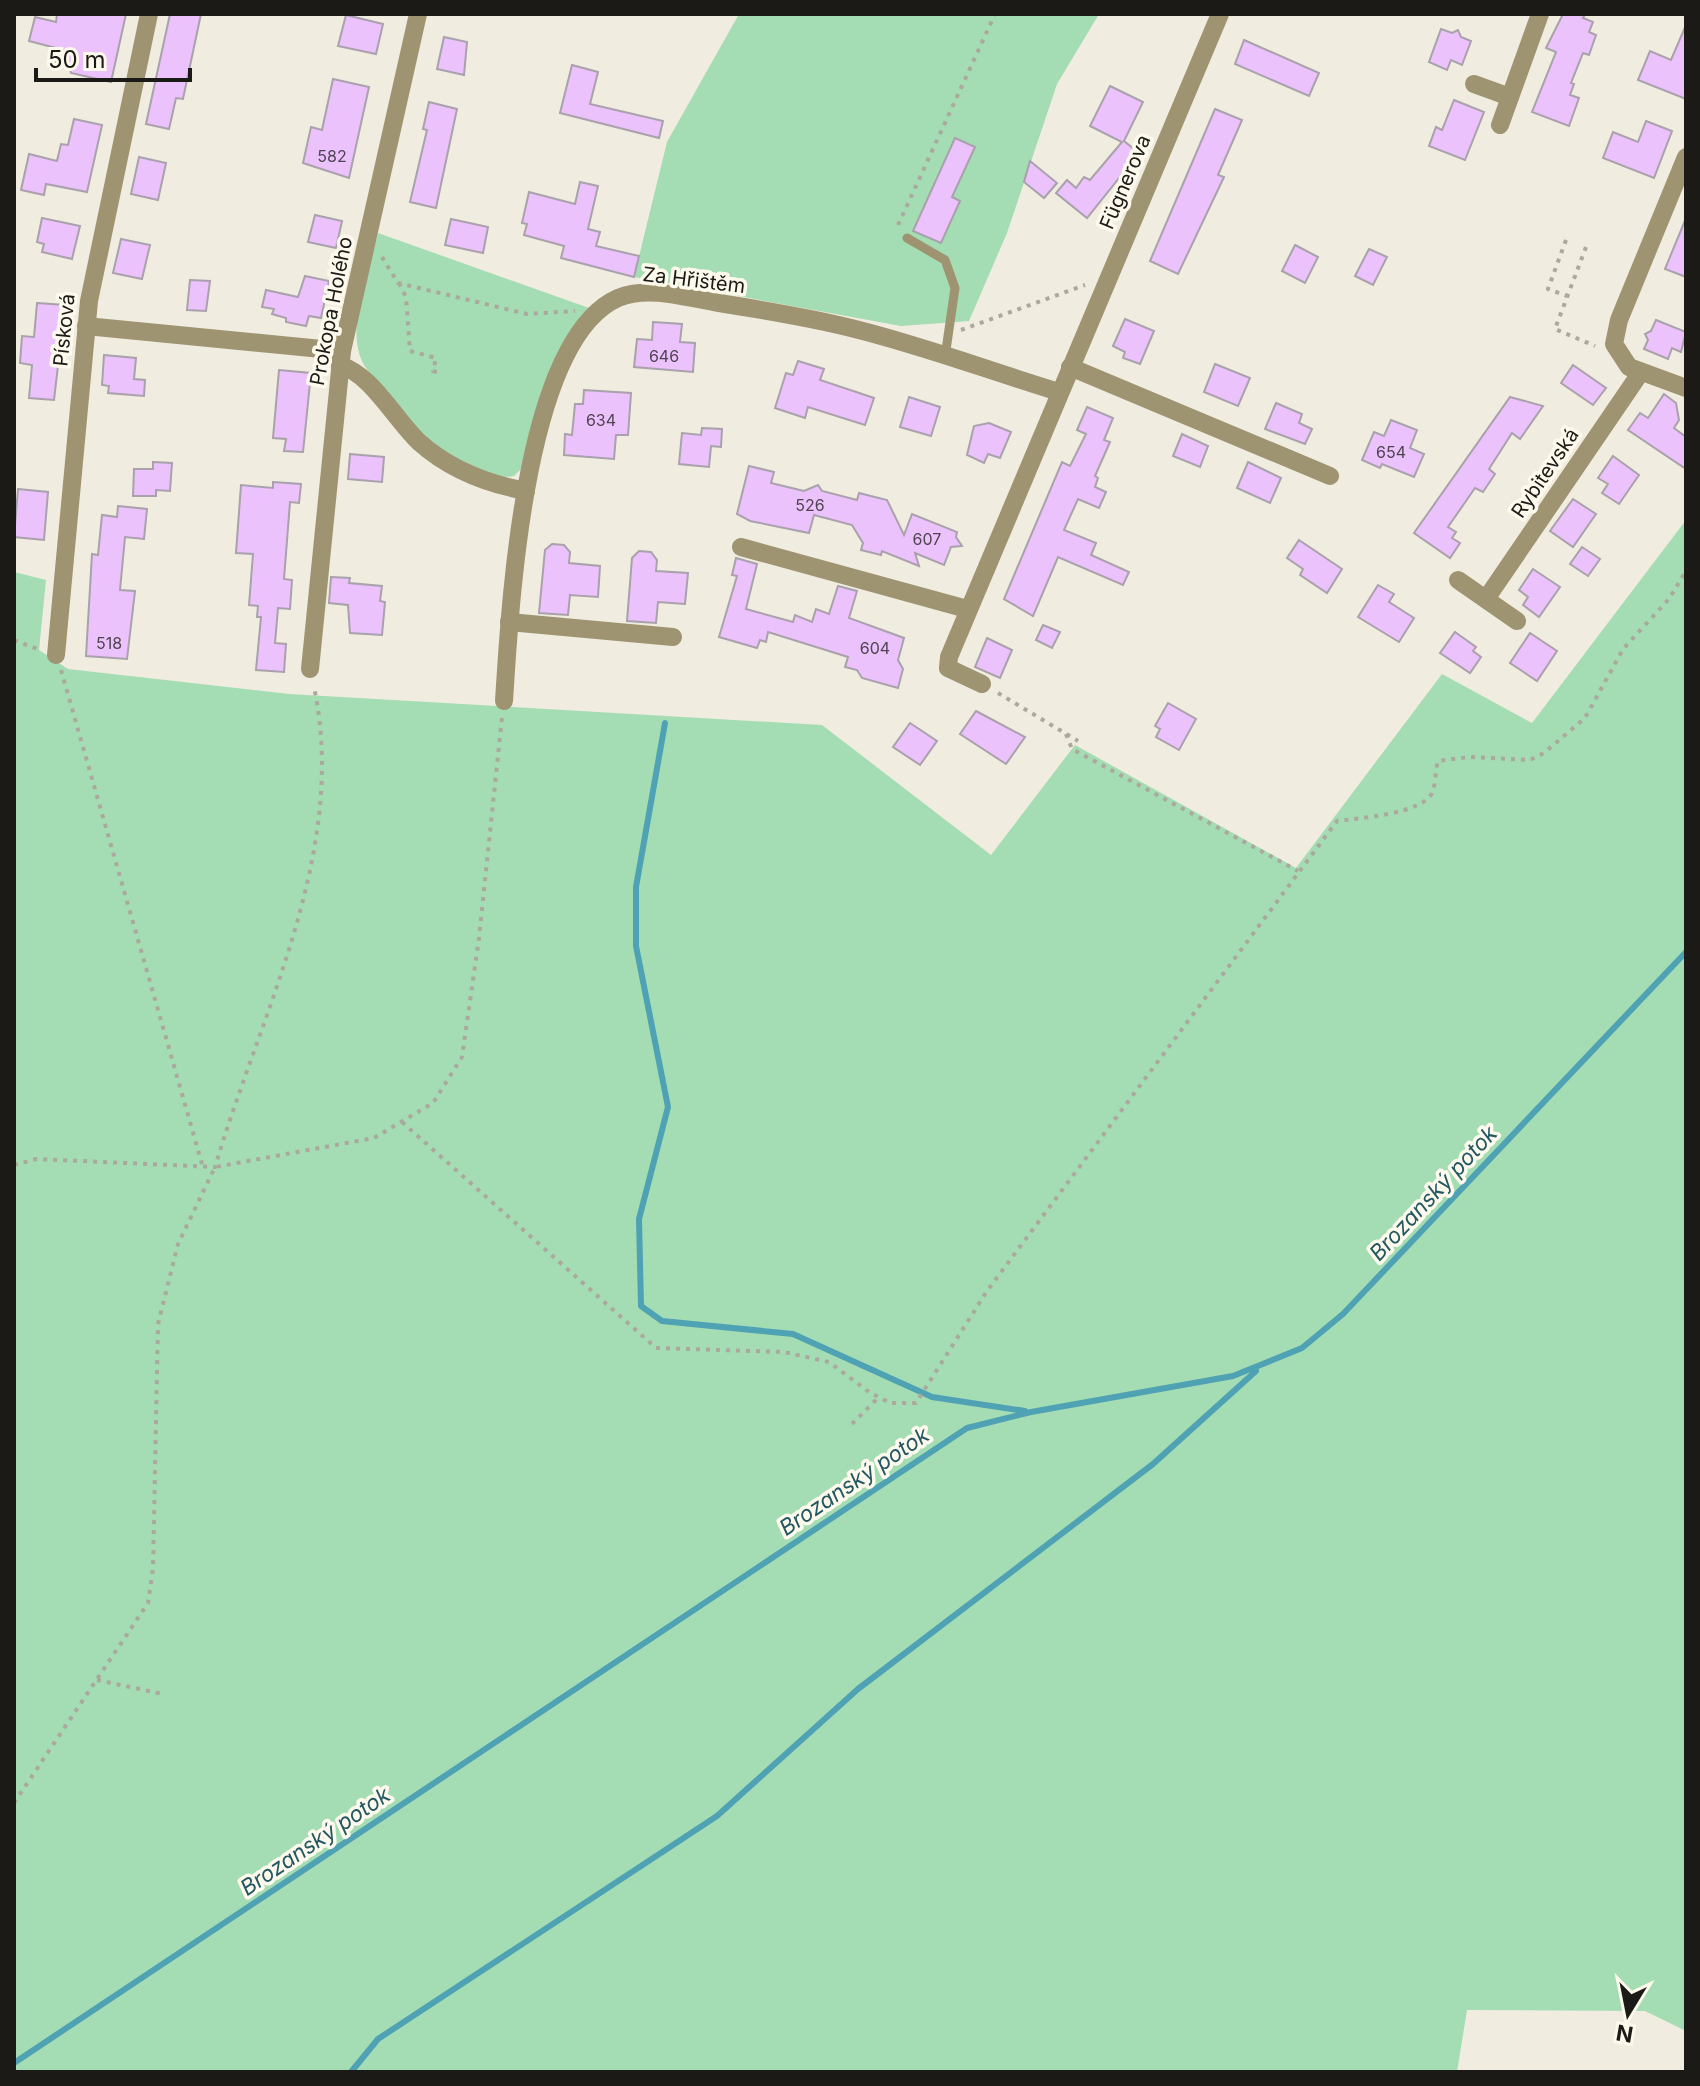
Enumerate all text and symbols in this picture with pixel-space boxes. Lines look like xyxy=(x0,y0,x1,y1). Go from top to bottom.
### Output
scale bar xyxy=(36,32,190,82)
text: 50 m xyxy=(48,45,106,74)
street label: Fügnerova xyxy=(1094,131,1156,233)
house number: 582 xyxy=(317,146,347,166)
street label: Prokopa Holého xyxy=(305,235,357,387)
street label: Za Hřištěm xyxy=(641,262,747,298)
street label: Písková xyxy=(48,293,80,367)
house number: 646 xyxy=(649,346,679,366)
house number: 634 xyxy=(586,410,616,430)
street label: Rybitevská xyxy=(1506,424,1584,522)
house number: 654 xyxy=(1376,442,1406,462)
house number: 526 xyxy=(795,495,825,515)
house number: 607 xyxy=(913,529,941,549)
house number: 518 xyxy=(96,633,122,653)
house number: 604 xyxy=(860,638,890,658)
water label: Brozanský potok xyxy=(1364,1120,1503,1266)
water label: Brozanský potok xyxy=(774,1421,934,1541)
water label: Brozanský potok xyxy=(235,1781,395,1901)
north arrow xyxy=(1588,1974,1668,2054)
text: N xyxy=(1614,2019,1635,2048)

